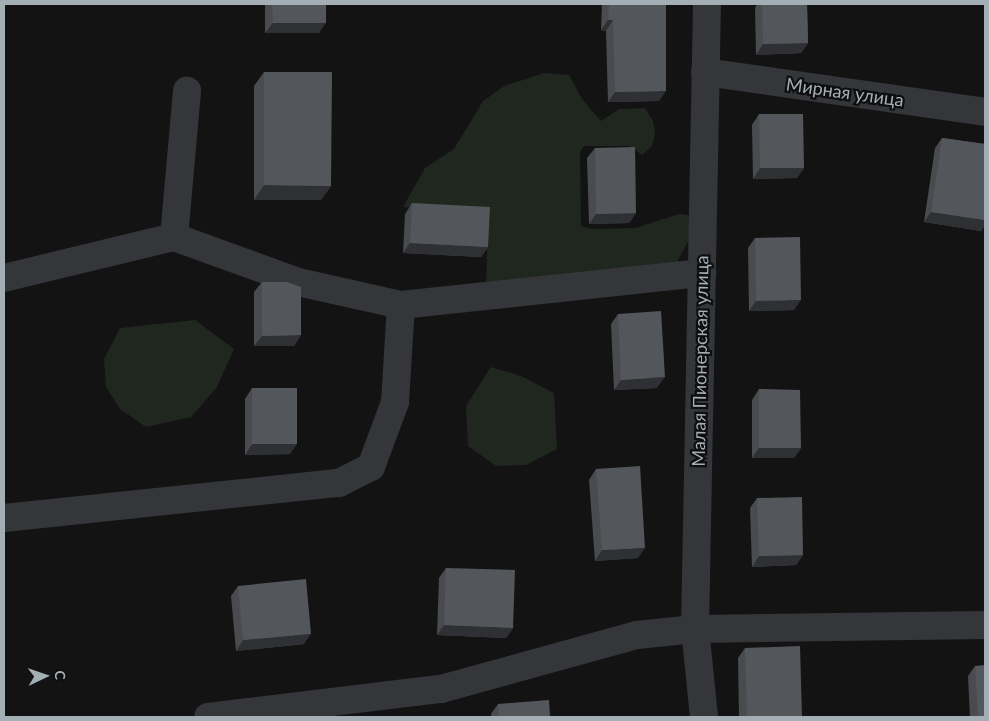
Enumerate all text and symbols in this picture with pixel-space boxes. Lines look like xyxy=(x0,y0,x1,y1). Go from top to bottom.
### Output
street label: Мирная улица xyxy=(785,73,905,111)
street label: Малая Пионерская улица xyxy=(687,255,713,467)
north arrow xyxy=(20,651,70,701)
text: С xyxy=(52,670,69,680)

